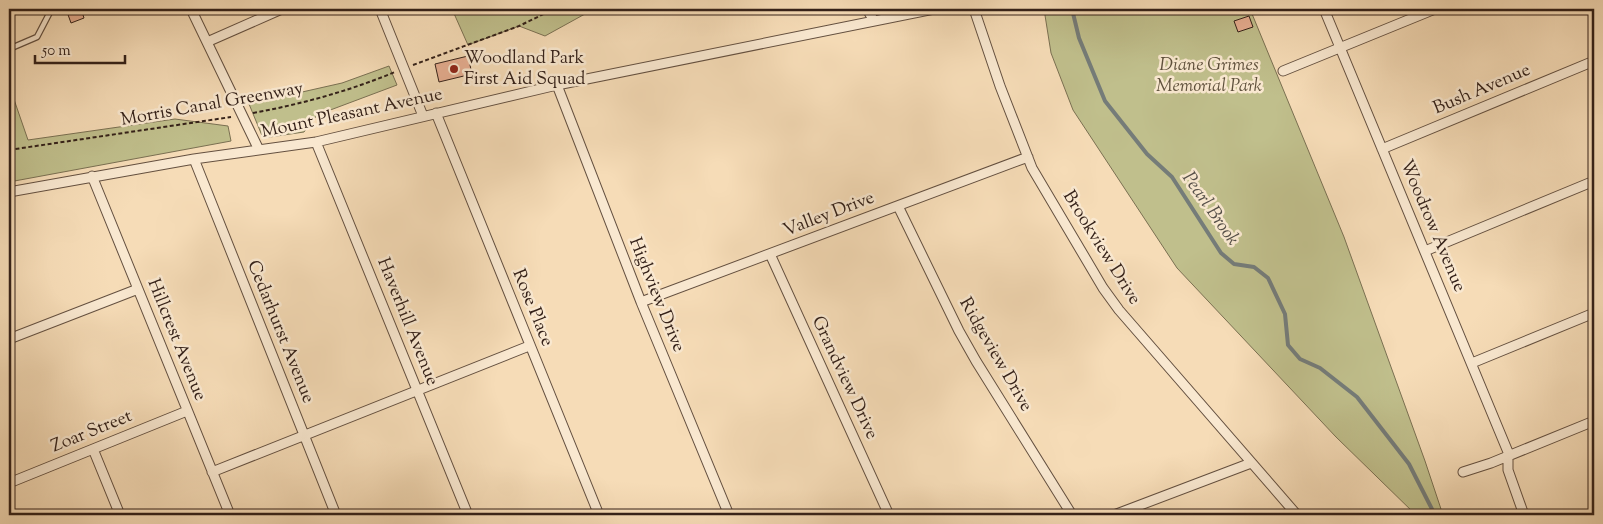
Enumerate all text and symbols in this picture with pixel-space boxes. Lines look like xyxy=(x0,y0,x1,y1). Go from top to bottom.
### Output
scale bar xyxy=(35,32,125,64)
text: 50 m xyxy=(41,41,71,62)
place label: Woodland Park First Aid Squad xyxy=(464,46,585,93)
park label: Diane Grimes Memorial Park xyxy=(1156,53,1262,100)
street label: Bush Avenue xyxy=(1429,58,1535,122)
marker: Woodland Park First Aid Squad xyxy=(448,63,460,75)
street label: Morris Canal Greenway xyxy=(119,76,305,134)
street label: Mount Pleasant Avenue xyxy=(259,82,445,146)
street label: Woodrow Avenue xyxy=(1392,156,1472,296)
water label: Pearl Brook xyxy=(1175,167,1246,252)
street label: Valley Drive xyxy=(780,186,878,244)
street label: Brookview Drive xyxy=(1055,186,1147,310)
street label: Highview Drive xyxy=(621,234,691,356)
street label: Haverhill Avenue xyxy=(369,254,445,390)
street label: Cedarhurst Avenue xyxy=(239,257,321,407)
street label: Rose Place xyxy=(505,265,559,351)
street label: Hillcrest Avenue xyxy=(140,275,212,405)
street label: Ridgeview Drive xyxy=(952,293,1038,417)
street label: Grandview Drive xyxy=(804,312,884,444)
street label: Zoar Street xyxy=(48,404,136,460)

